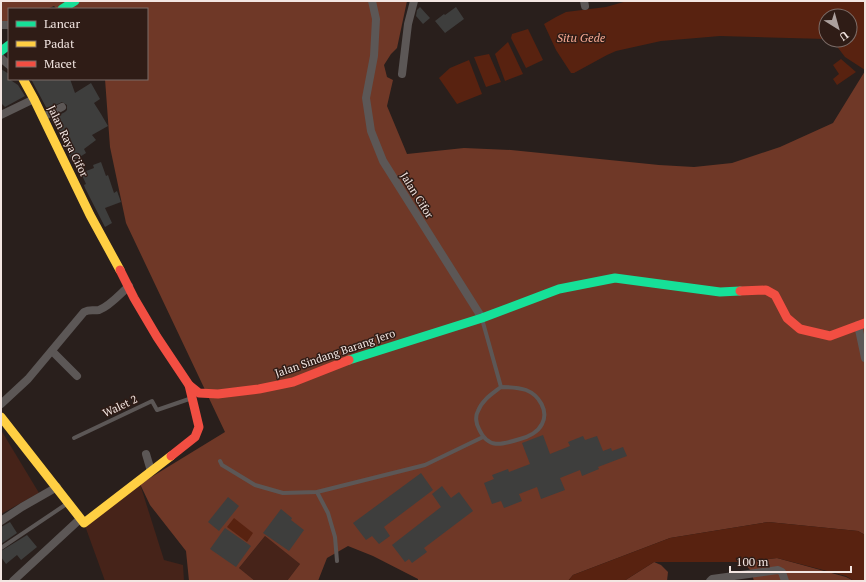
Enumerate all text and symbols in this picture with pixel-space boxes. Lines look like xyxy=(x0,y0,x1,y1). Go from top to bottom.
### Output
legend xyxy=(8,8,148,80)
north arrow xyxy=(818,8,858,48)
text: Lancar xyxy=(44,16,80,31)
text: U xyxy=(837,28,851,44)
water label: Situ Gede xyxy=(557,30,606,45)
text: Padat xyxy=(44,36,75,51)
text: Macet xyxy=(44,56,77,71)
street label: Jalan Raya Cifor xyxy=(45,103,92,180)
street label: Jalan Cifor xyxy=(397,169,437,221)
street label: Jalan Sindang Barang Jero xyxy=(273,326,397,380)
street label: Walet 2 xyxy=(100,392,140,420)
scale bar xyxy=(730,548,851,574)
text: 100 m xyxy=(736,554,769,569)

